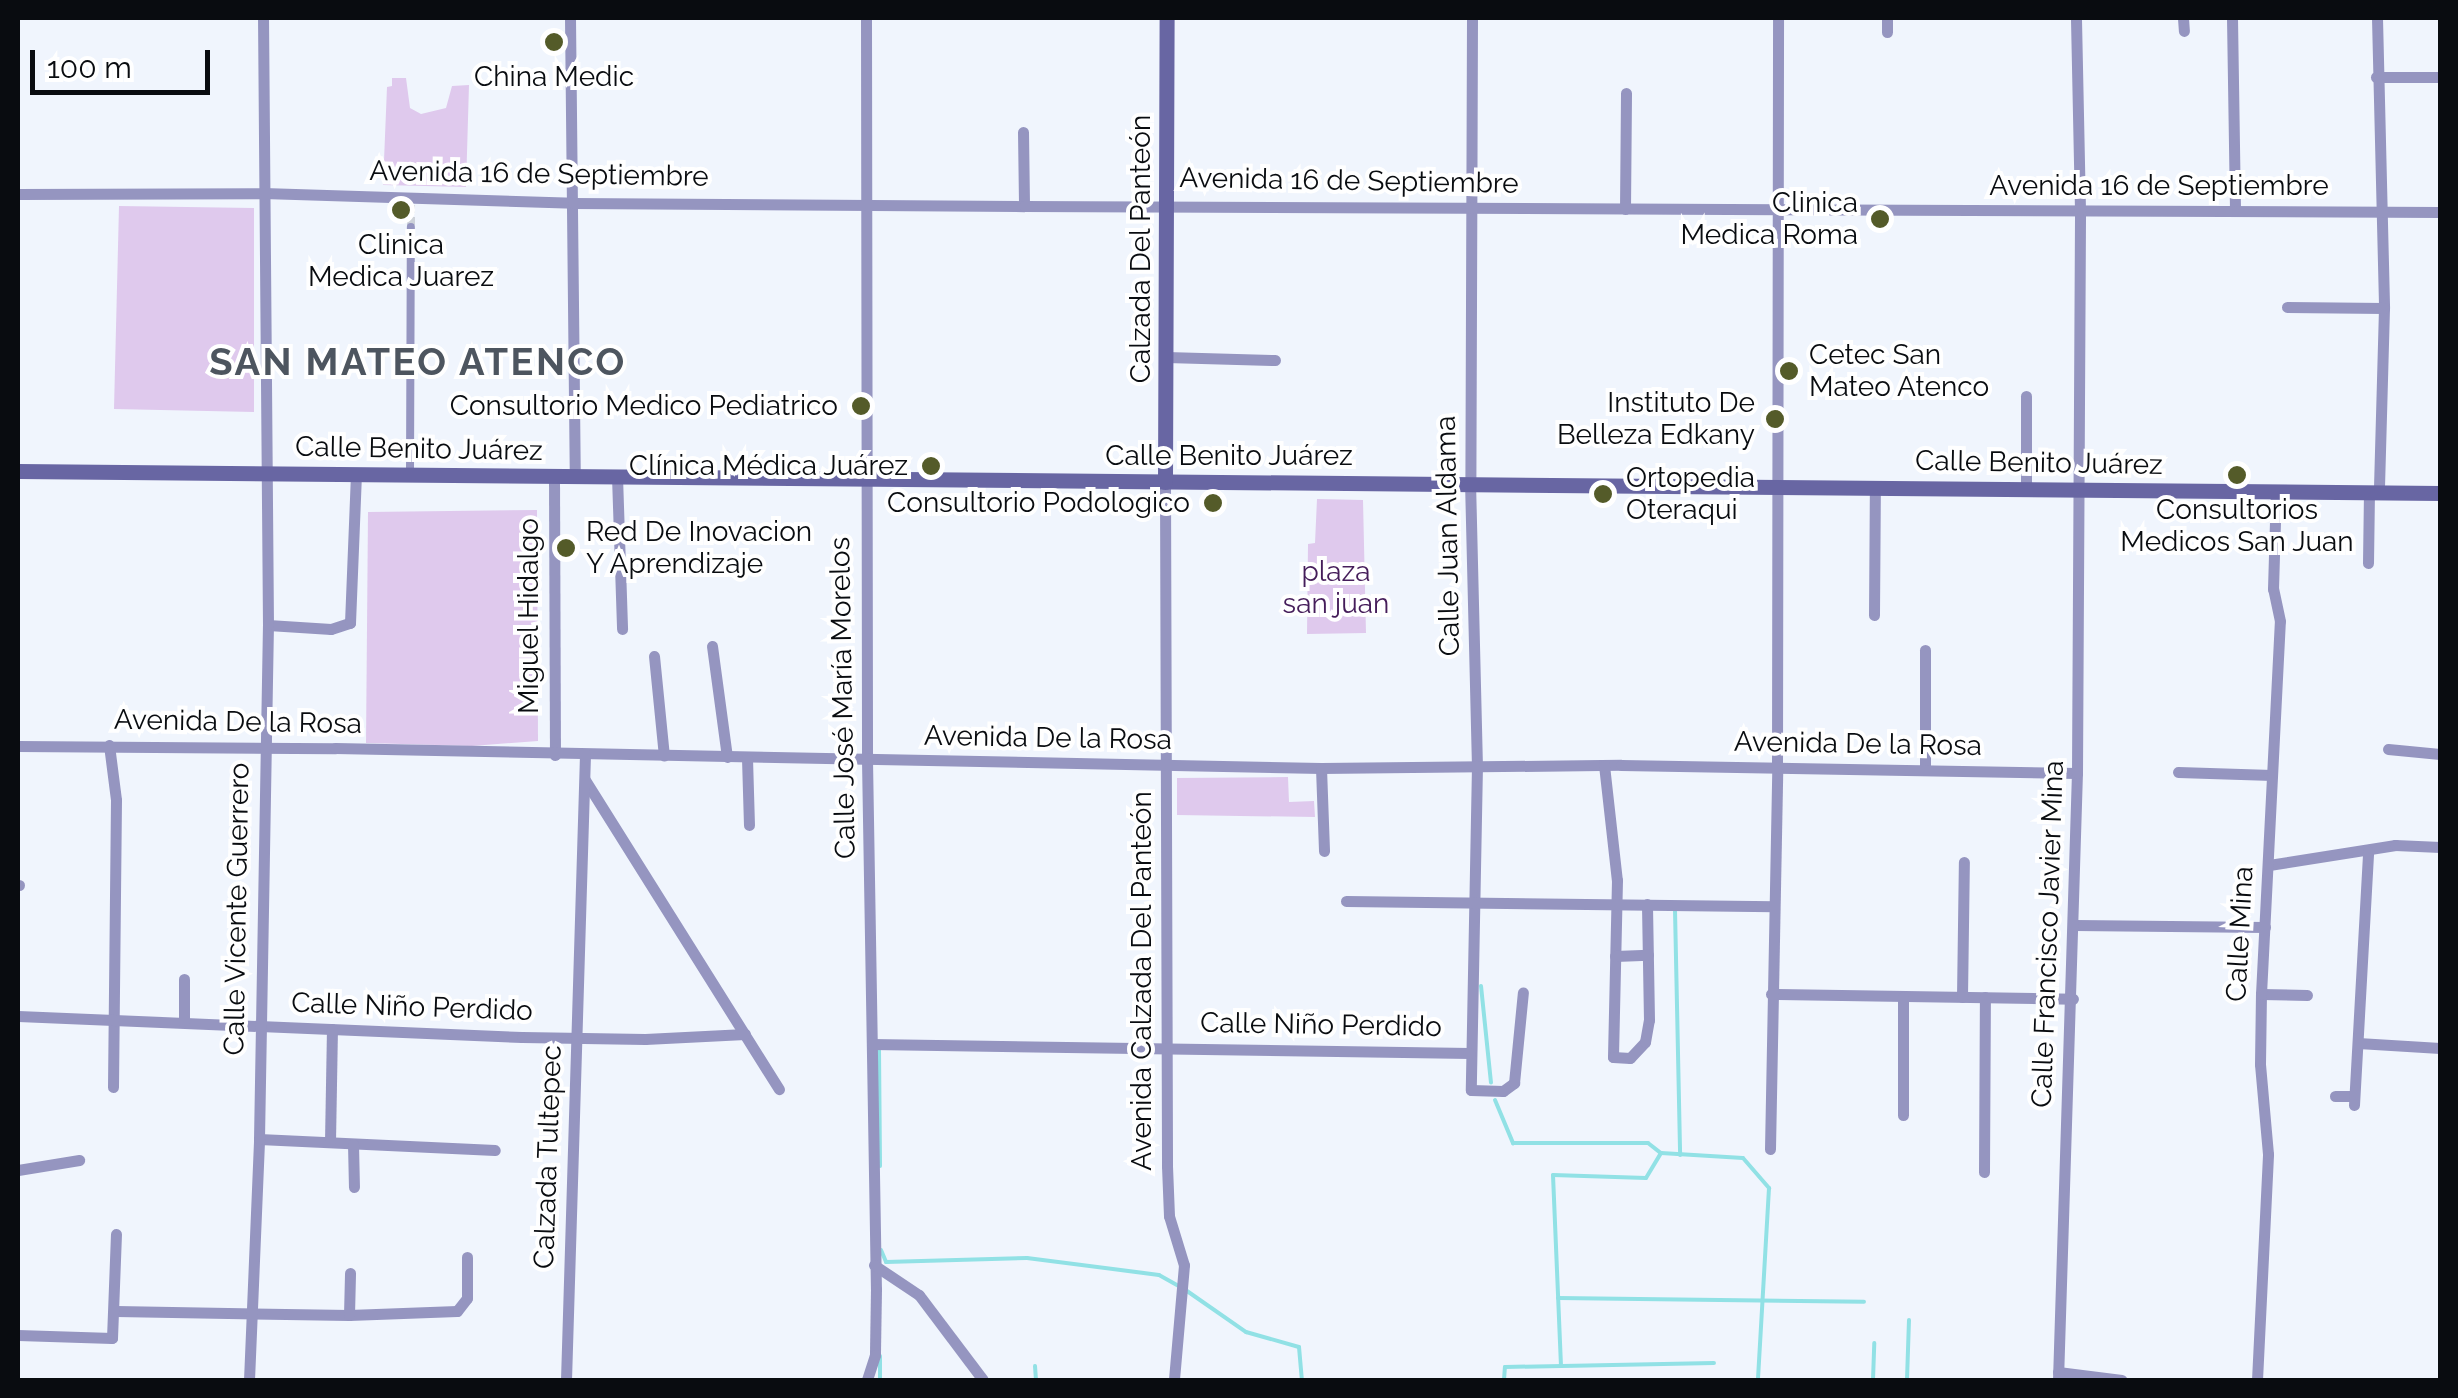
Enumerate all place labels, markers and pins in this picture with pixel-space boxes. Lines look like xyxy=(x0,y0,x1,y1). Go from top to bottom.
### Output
marker: China Medic xyxy=(541,29,567,55)
place label: China Medic xyxy=(474,60,634,94)
place label: Clinica Medica Roma xyxy=(1680,186,1858,252)
marker: Clinica Medica Juarez xyxy=(388,197,414,223)
marker: Clinica Medica Roma xyxy=(1867,206,1893,232)
place label: Clinica Medica Juarez xyxy=(308,228,494,294)
place label: Cetec San Mateo Atenco xyxy=(1809,338,1990,404)
marker: Cetec San Mateo Atenco xyxy=(1778,360,1800,382)
place label: Instituto De Belleza Edkany xyxy=(1557,386,1755,452)
place label: Consultorio Medico Pediatrico xyxy=(450,389,838,423)
marker: Consultorio Medico Pediatrico xyxy=(848,393,874,419)
marker: Instituto De Belleza Edkany xyxy=(1764,408,1786,430)
place label: Clínica Médica Juárez xyxy=(628,449,908,483)
marker: Clínica Médica Juárez xyxy=(918,453,944,479)
place label: Ortopedia Oteraqui xyxy=(1626,461,1755,527)
marker: Consultorios Medicos San Juan xyxy=(2224,462,2250,488)
marker: Ortopedia Oteraqui xyxy=(1590,481,1616,507)
place label: Consultorio Podologico xyxy=(887,486,1190,520)
marker: Consultorio Podologico xyxy=(1200,490,1226,516)
place label: Consultorios Medicos San Juan xyxy=(2120,493,2354,559)
place label: Red De Inovacion Y Aprendizaje xyxy=(586,515,812,581)
marker: Red De Inovacion Y Aprendizaje xyxy=(555,537,577,559)

